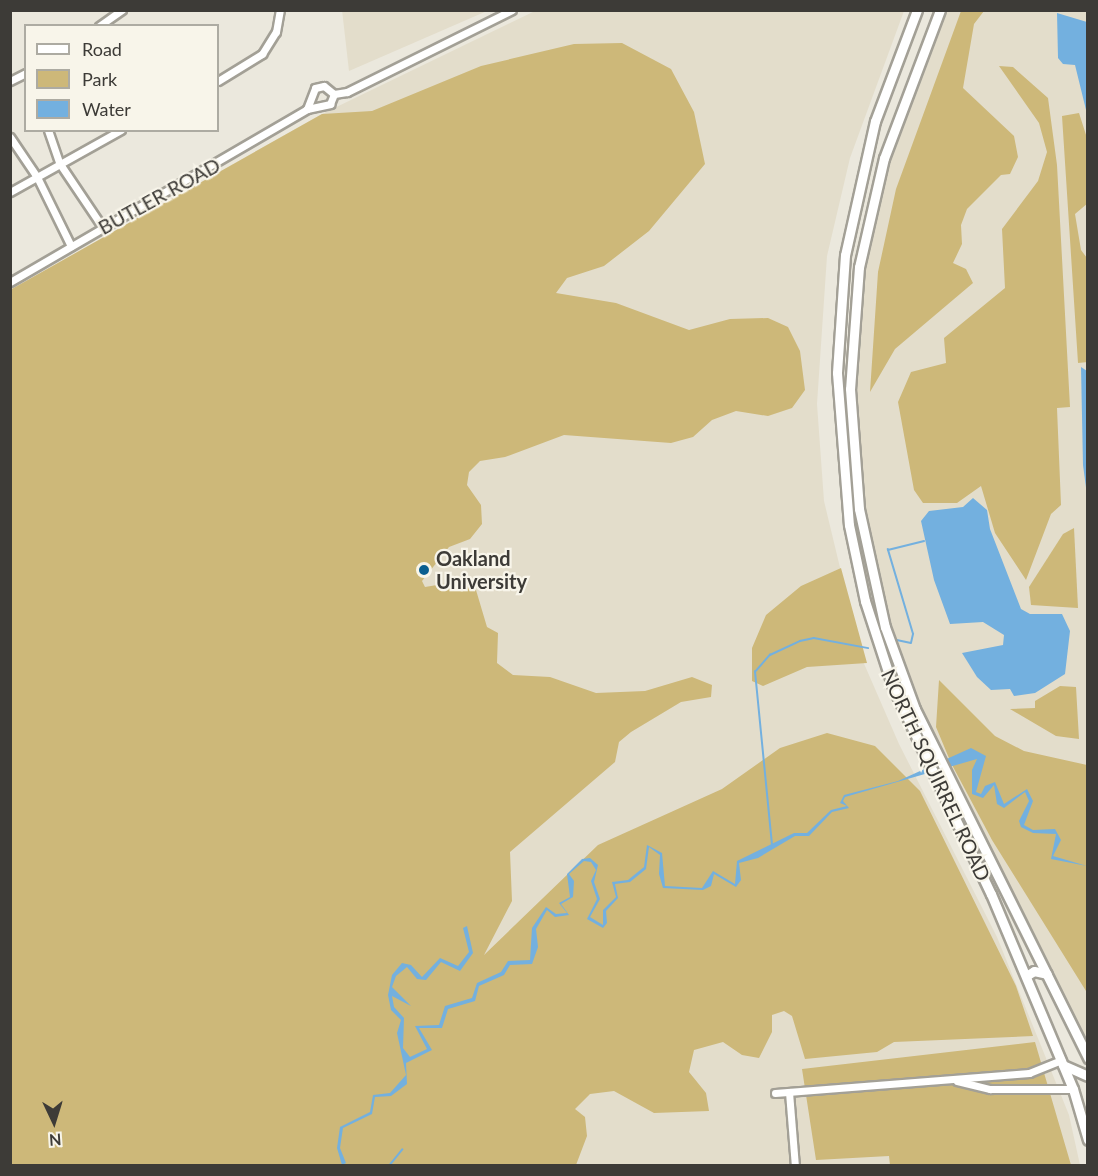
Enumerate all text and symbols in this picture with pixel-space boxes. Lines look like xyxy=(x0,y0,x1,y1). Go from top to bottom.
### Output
legend xyxy=(24,24,219,132)
text: Road xyxy=(82,38,122,60)
text: Park xyxy=(82,68,117,90)
text: Water xyxy=(82,98,131,120)
street label: BUTLER ROAD xyxy=(94,153,224,239)
place label: Oakland University xyxy=(436,546,527,593)
marker: Oakland University xyxy=(417,563,431,577)
street label: NORTH SQUIRREL ROAD xyxy=(876,665,996,885)
north arrow xyxy=(24,1092,84,1152)
text: N xyxy=(48,1131,62,1150)

